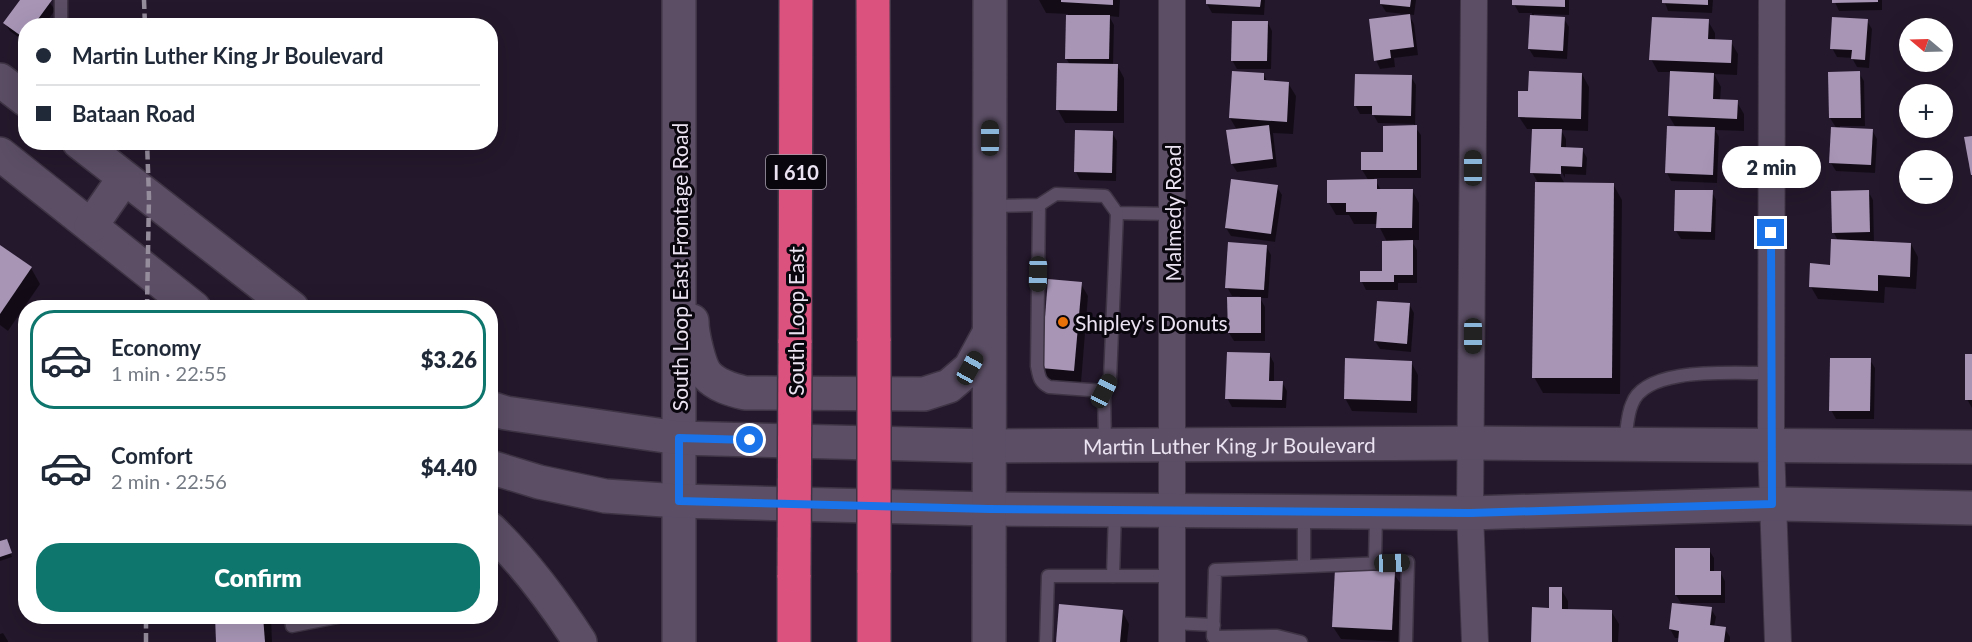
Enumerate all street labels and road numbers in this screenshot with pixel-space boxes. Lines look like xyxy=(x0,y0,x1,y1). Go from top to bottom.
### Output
street label: South Loop East Frontage Road xyxy=(667,123,692,411)
street label: Malmedy Road xyxy=(1160,145,1185,281)
road number: I 610 xyxy=(766,155,826,189)
street label: South Loop East xyxy=(783,246,808,396)
street label: Martin Luther King Jr Boulevard xyxy=(1083,431,1376,458)

